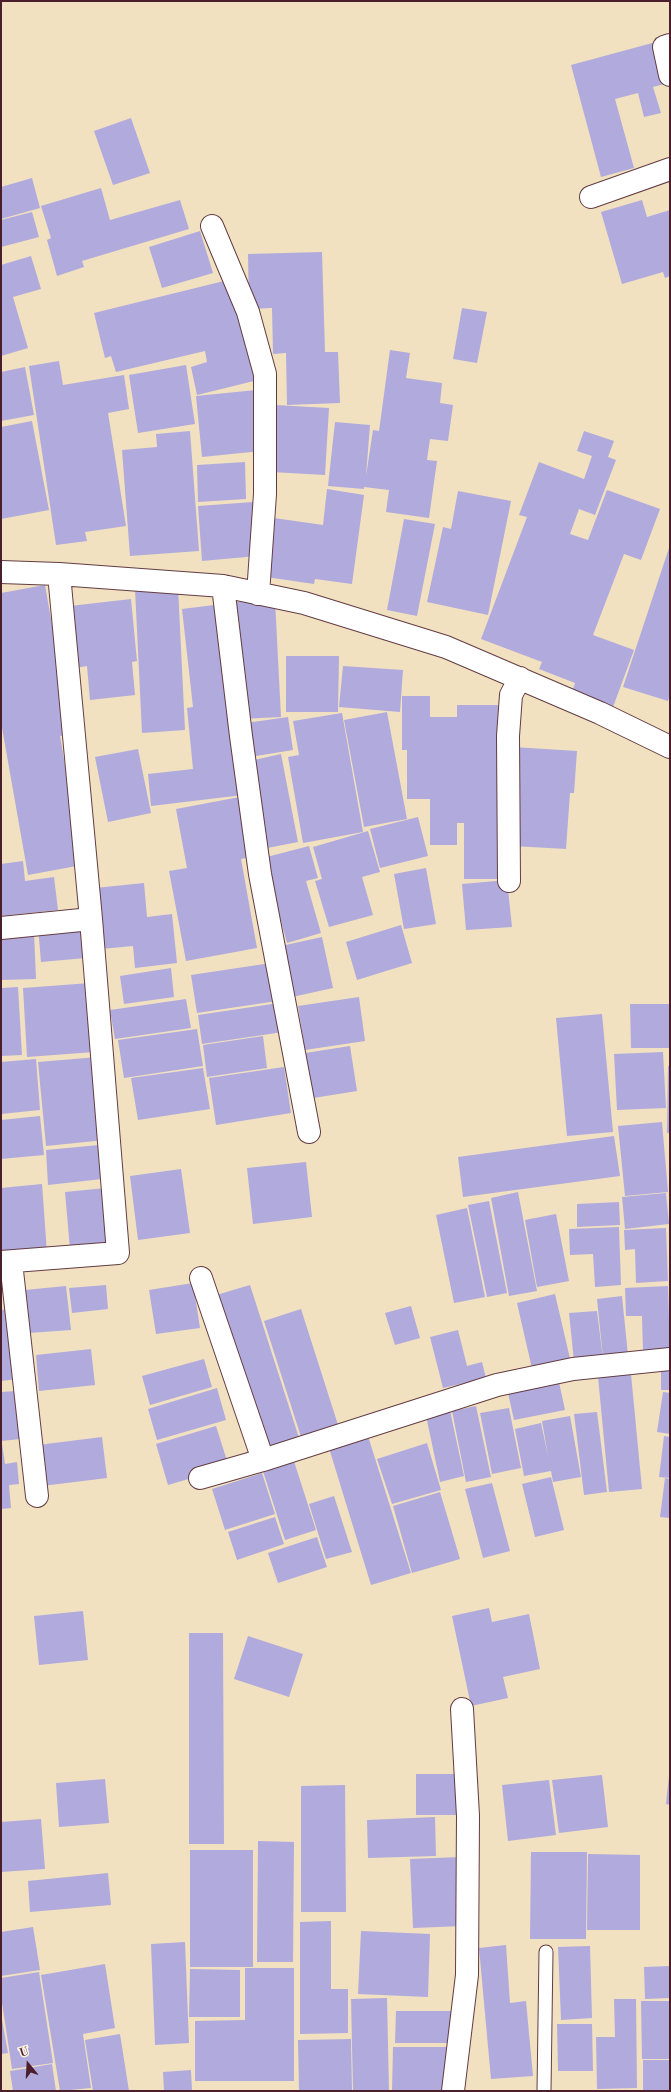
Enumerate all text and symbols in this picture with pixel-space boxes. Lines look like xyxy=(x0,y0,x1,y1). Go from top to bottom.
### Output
north arrow xyxy=(8,2044,48,2084)
text: U xyxy=(18,2045,30,2061)

